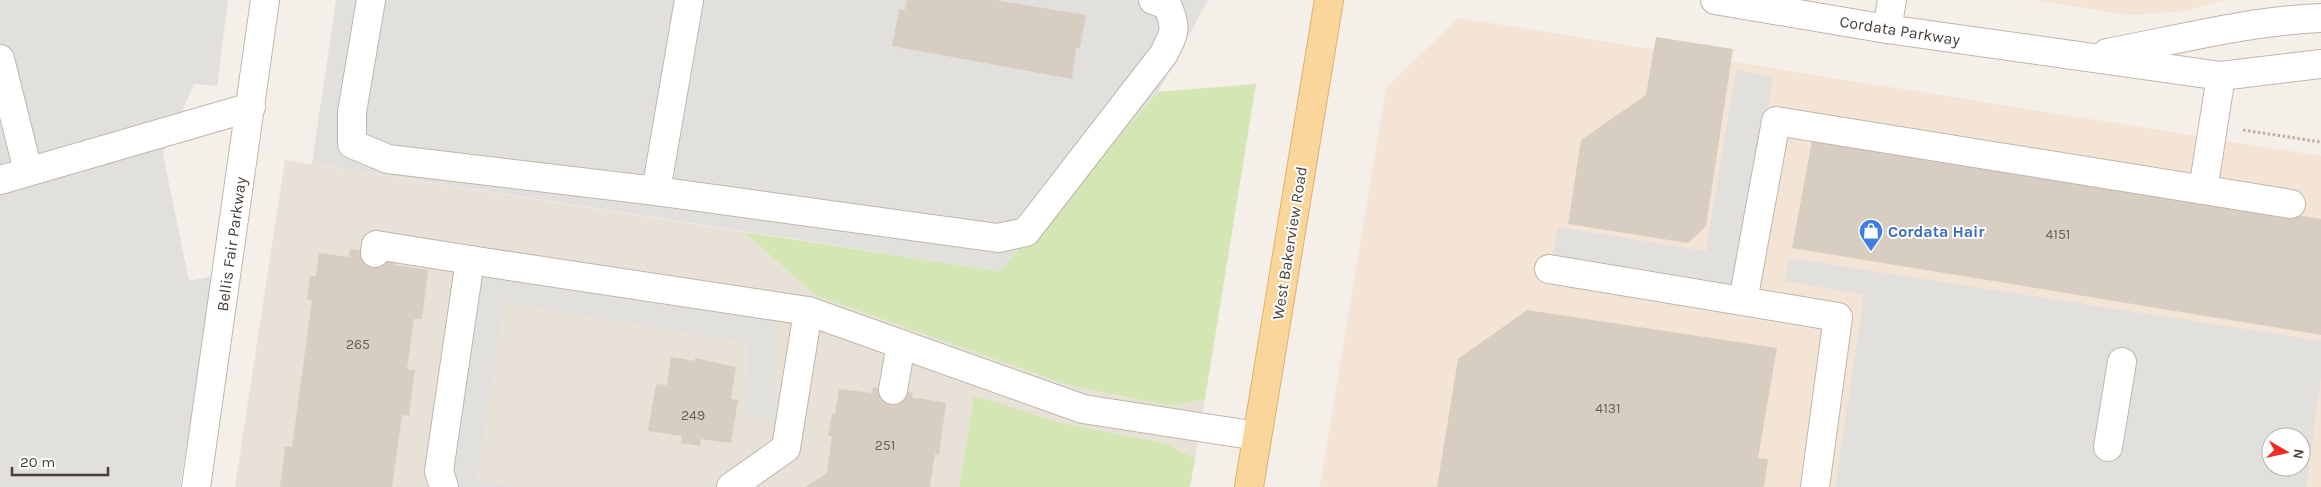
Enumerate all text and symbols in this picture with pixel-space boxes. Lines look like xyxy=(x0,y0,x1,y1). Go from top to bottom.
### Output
street label: Cordata Parkway xyxy=(1838,12,1962,49)
street label: West Bakerview Road xyxy=(1268,165,1311,321)
street label: Bellis Fair Parkway xyxy=(213,175,250,313)
shop icon: Cordata Hair xyxy=(1858,218,1884,252)
place label: Cordata Hair xyxy=(1888,222,1985,241)
house number: 4151 xyxy=(2046,226,2070,243)
house number: 265 xyxy=(346,336,370,353)
house number: 4131 xyxy=(1595,400,1621,417)
house number: 249 xyxy=(681,407,705,424)
north arrow xyxy=(2261,427,2311,477)
house number: 251 xyxy=(875,437,895,454)
scale bar xyxy=(12,444,109,476)
text: N xyxy=(2289,448,2308,460)
text: 20 m xyxy=(20,453,55,471)

